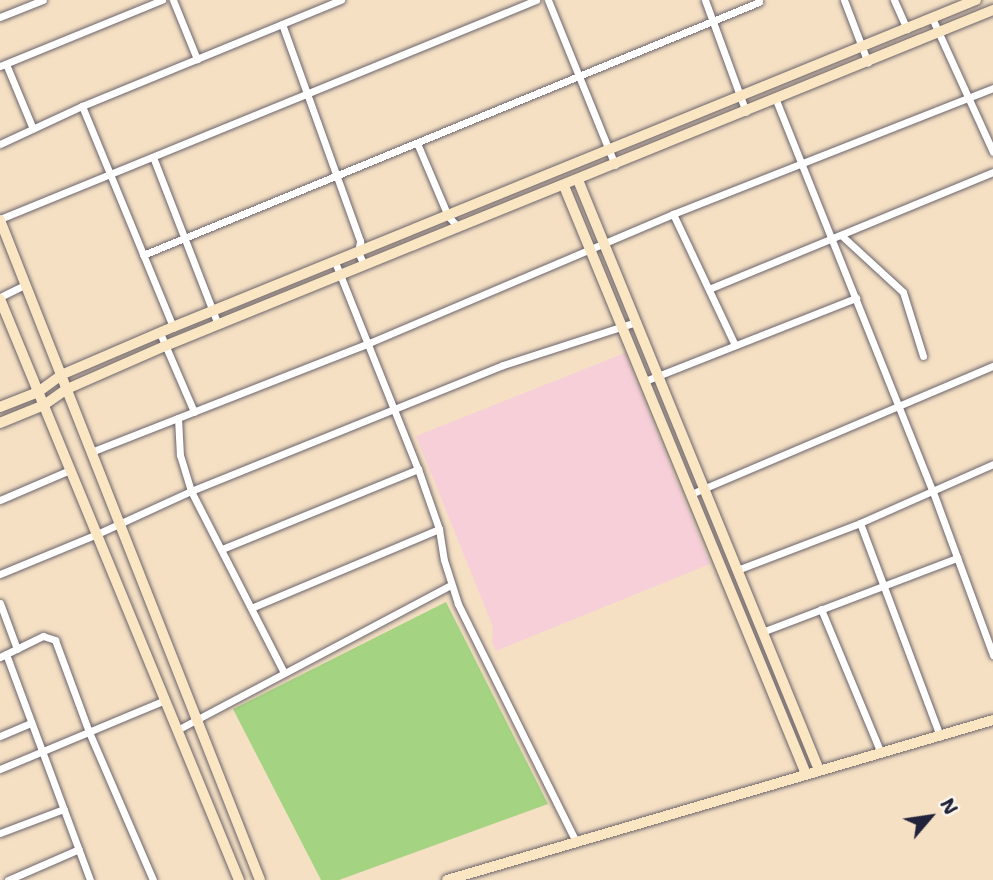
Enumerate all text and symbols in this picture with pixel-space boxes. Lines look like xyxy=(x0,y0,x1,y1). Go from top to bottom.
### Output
north arrow xyxy=(895,782,965,852)
text: N xyxy=(934,794,963,819)

